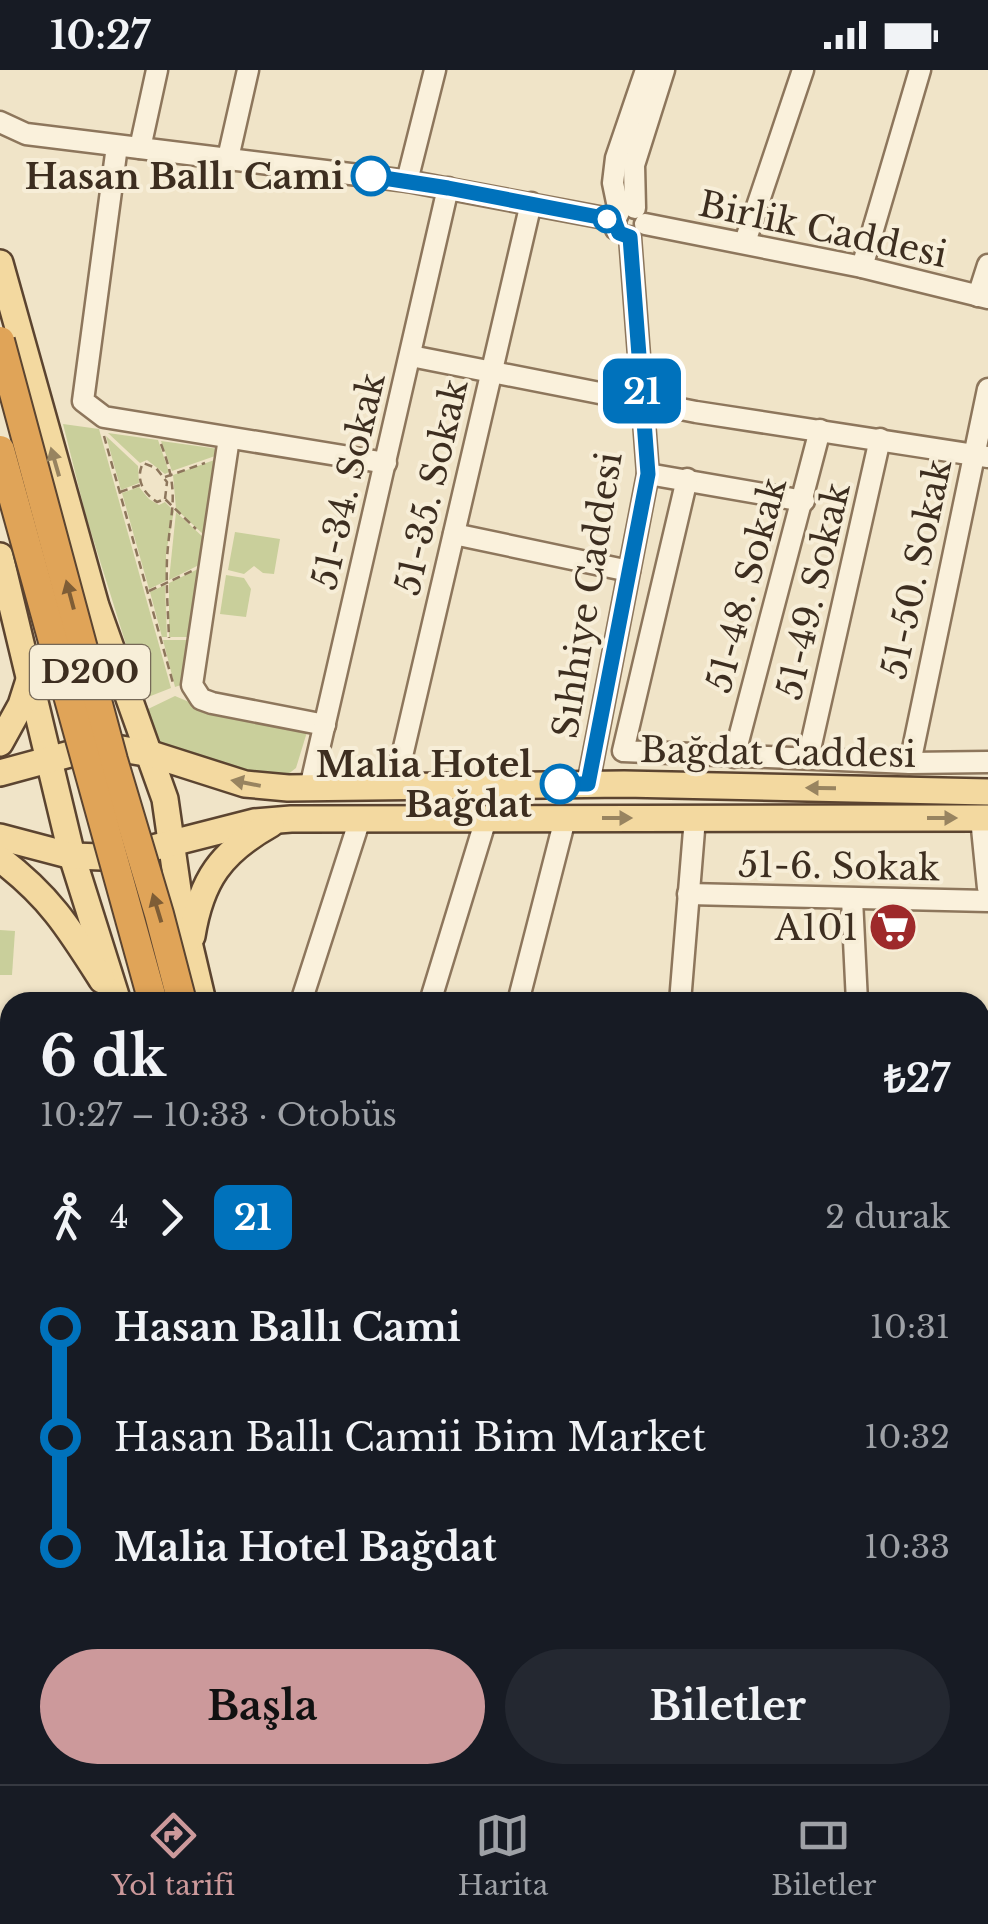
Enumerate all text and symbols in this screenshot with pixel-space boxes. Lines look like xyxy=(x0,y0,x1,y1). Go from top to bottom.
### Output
text: 10:27 xyxy=(50,12,150,59)
place label: Hasan Ballı Cami xyxy=(25,155,344,198)
marker: Hasan Ballı Cami xyxy=(352,157,390,195)
street label: Birlik Caddesi xyxy=(695,182,951,276)
unlabelled marker xyxy=(594,206,620,232)
line badge: 21 xyxy=(597,358,687,424)
street label: 51-34. Sokak xyxy=(302,368,394,594)
text: 21 xyxy=(623,370,661,413)
street label: 51-35. Sokak xyxy=(385,375,477,599)
one-way arrow xyxy=(47,446,63,477)
street label: Sıhhiye Caddesi xyxy=(543,449,631,741)
street label: 51-50. Sokak xyxy=(872,455,960,683)
street label: 51-48. Sokak xyxy=(697,472,795,697)
street label: 51-49. Sokak xyxy=(767,478,859,704)
one-way arrow xyxy=(61,579,77,610)
road number: D200 xyxy=(30,645,150,699)
street label: Bağdat Caddesi xyxy=(640,728,916,776)
place label: Malia Hotel Bağdat xyxy=(316,743,533,826)
marker: Malia Hotel Bağdat xyxy=(541,765,579,803)
one-way arrow xyxy=(230,775,261,790)
one-way arrow xyxy=(804,780,836,796)
one-way arrow xyxy=(602,810,634,826)
one-way arrow xyxy=(927,810,959,826)
street label: 51-6. Sokak xyxy=(738,843,941,889)
one-way arrow xyxy=(149,892,164,923)
supermarket icon: A101 xyxy=(867,901,919,953)
place label: A101 xyxy=(774,906,858,949)
text: 6 dk xyxy=(40,1023,166,1091)
text: ₺27 xyxy=(884,1055,950,1102)
text: 10:27 – 10:33 · Otobüs xyxy=(40,1095,397,1135)
icon: walk xyxy=(40,1190,95,1245)
icon: forward xyxy=(144,1190,199,1245)
text: 21 xyxy=(234,1196,272,1239)
text: 4 xyxy=(110,1197,129,1237)
text: 2 durak xyxy=(825,1197,950,1237)
text: Hasan Ballı Cami xyxy=(114,1304,461,1351)
text: 10:31 xyxy=(870,1307,950,1347)
text: Hasan Ballı Camii Bim Market xyxy=(114,1414,706,1461)
text: 10:32 xyxy=(864,1417,950,1457)
text: Malia Hotel Bağdat xyxy=(114,1524,497,1571)
text: 10:33 xyxy=(864,1527,950,1567)
button: Başla xyxy=(40,1649,485,1764)
button: Biletler xyxy=(505,1649,950,1764)
tab: Yol tarifi xyxy=(112,1808,235,1903)
tab: Harita xyxy=(458,1808,548,1903)
tab: Biletler xyxy=(771,1808,876,1903)

